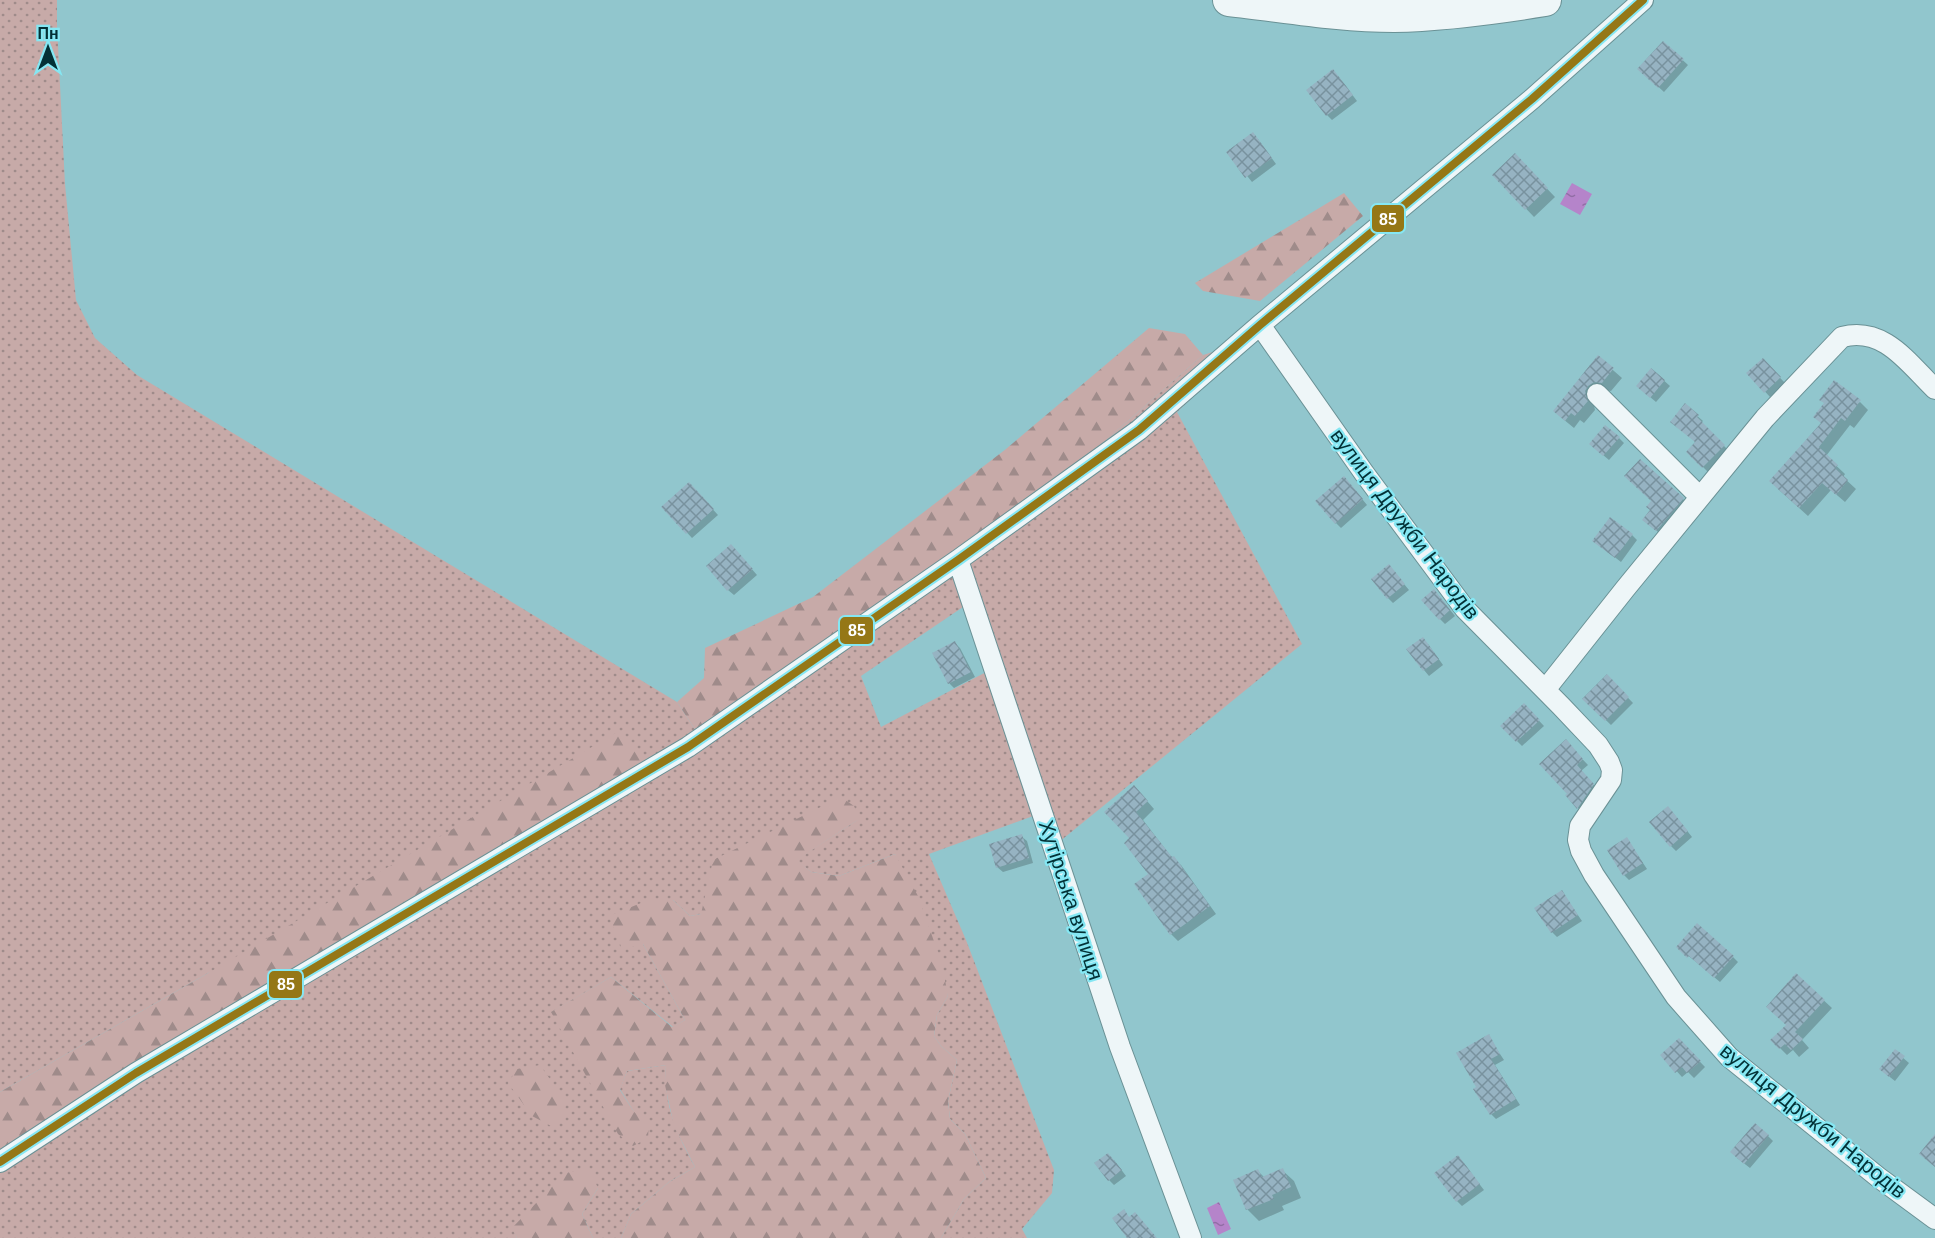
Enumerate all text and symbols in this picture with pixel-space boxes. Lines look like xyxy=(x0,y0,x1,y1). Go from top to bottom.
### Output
north arrow xyxy=(18,18,78,78)
text: Пн xyxy=(37,25,59,42)
line badge: 85 xyxy=(1371,204,1405,233)
text: 85 xyxy=(1379,211,1397,228)
street label: вулиця Дружби Народів xyxy=(1326,424,1484,623)
line badge: 85 xyxy=(839,616,874,645)
text: 85 xyxy=(848,622,866,639)
street label: Хутірська вулиця xyxy=(1035,817,1108,983)
line badge: 85 xyxy=(268,970,303,999)
text: 85 xyxy=(277,976,295,993)
street label: вулиця Дружби Народів xyxy=(1716,1039,1911,1203)

